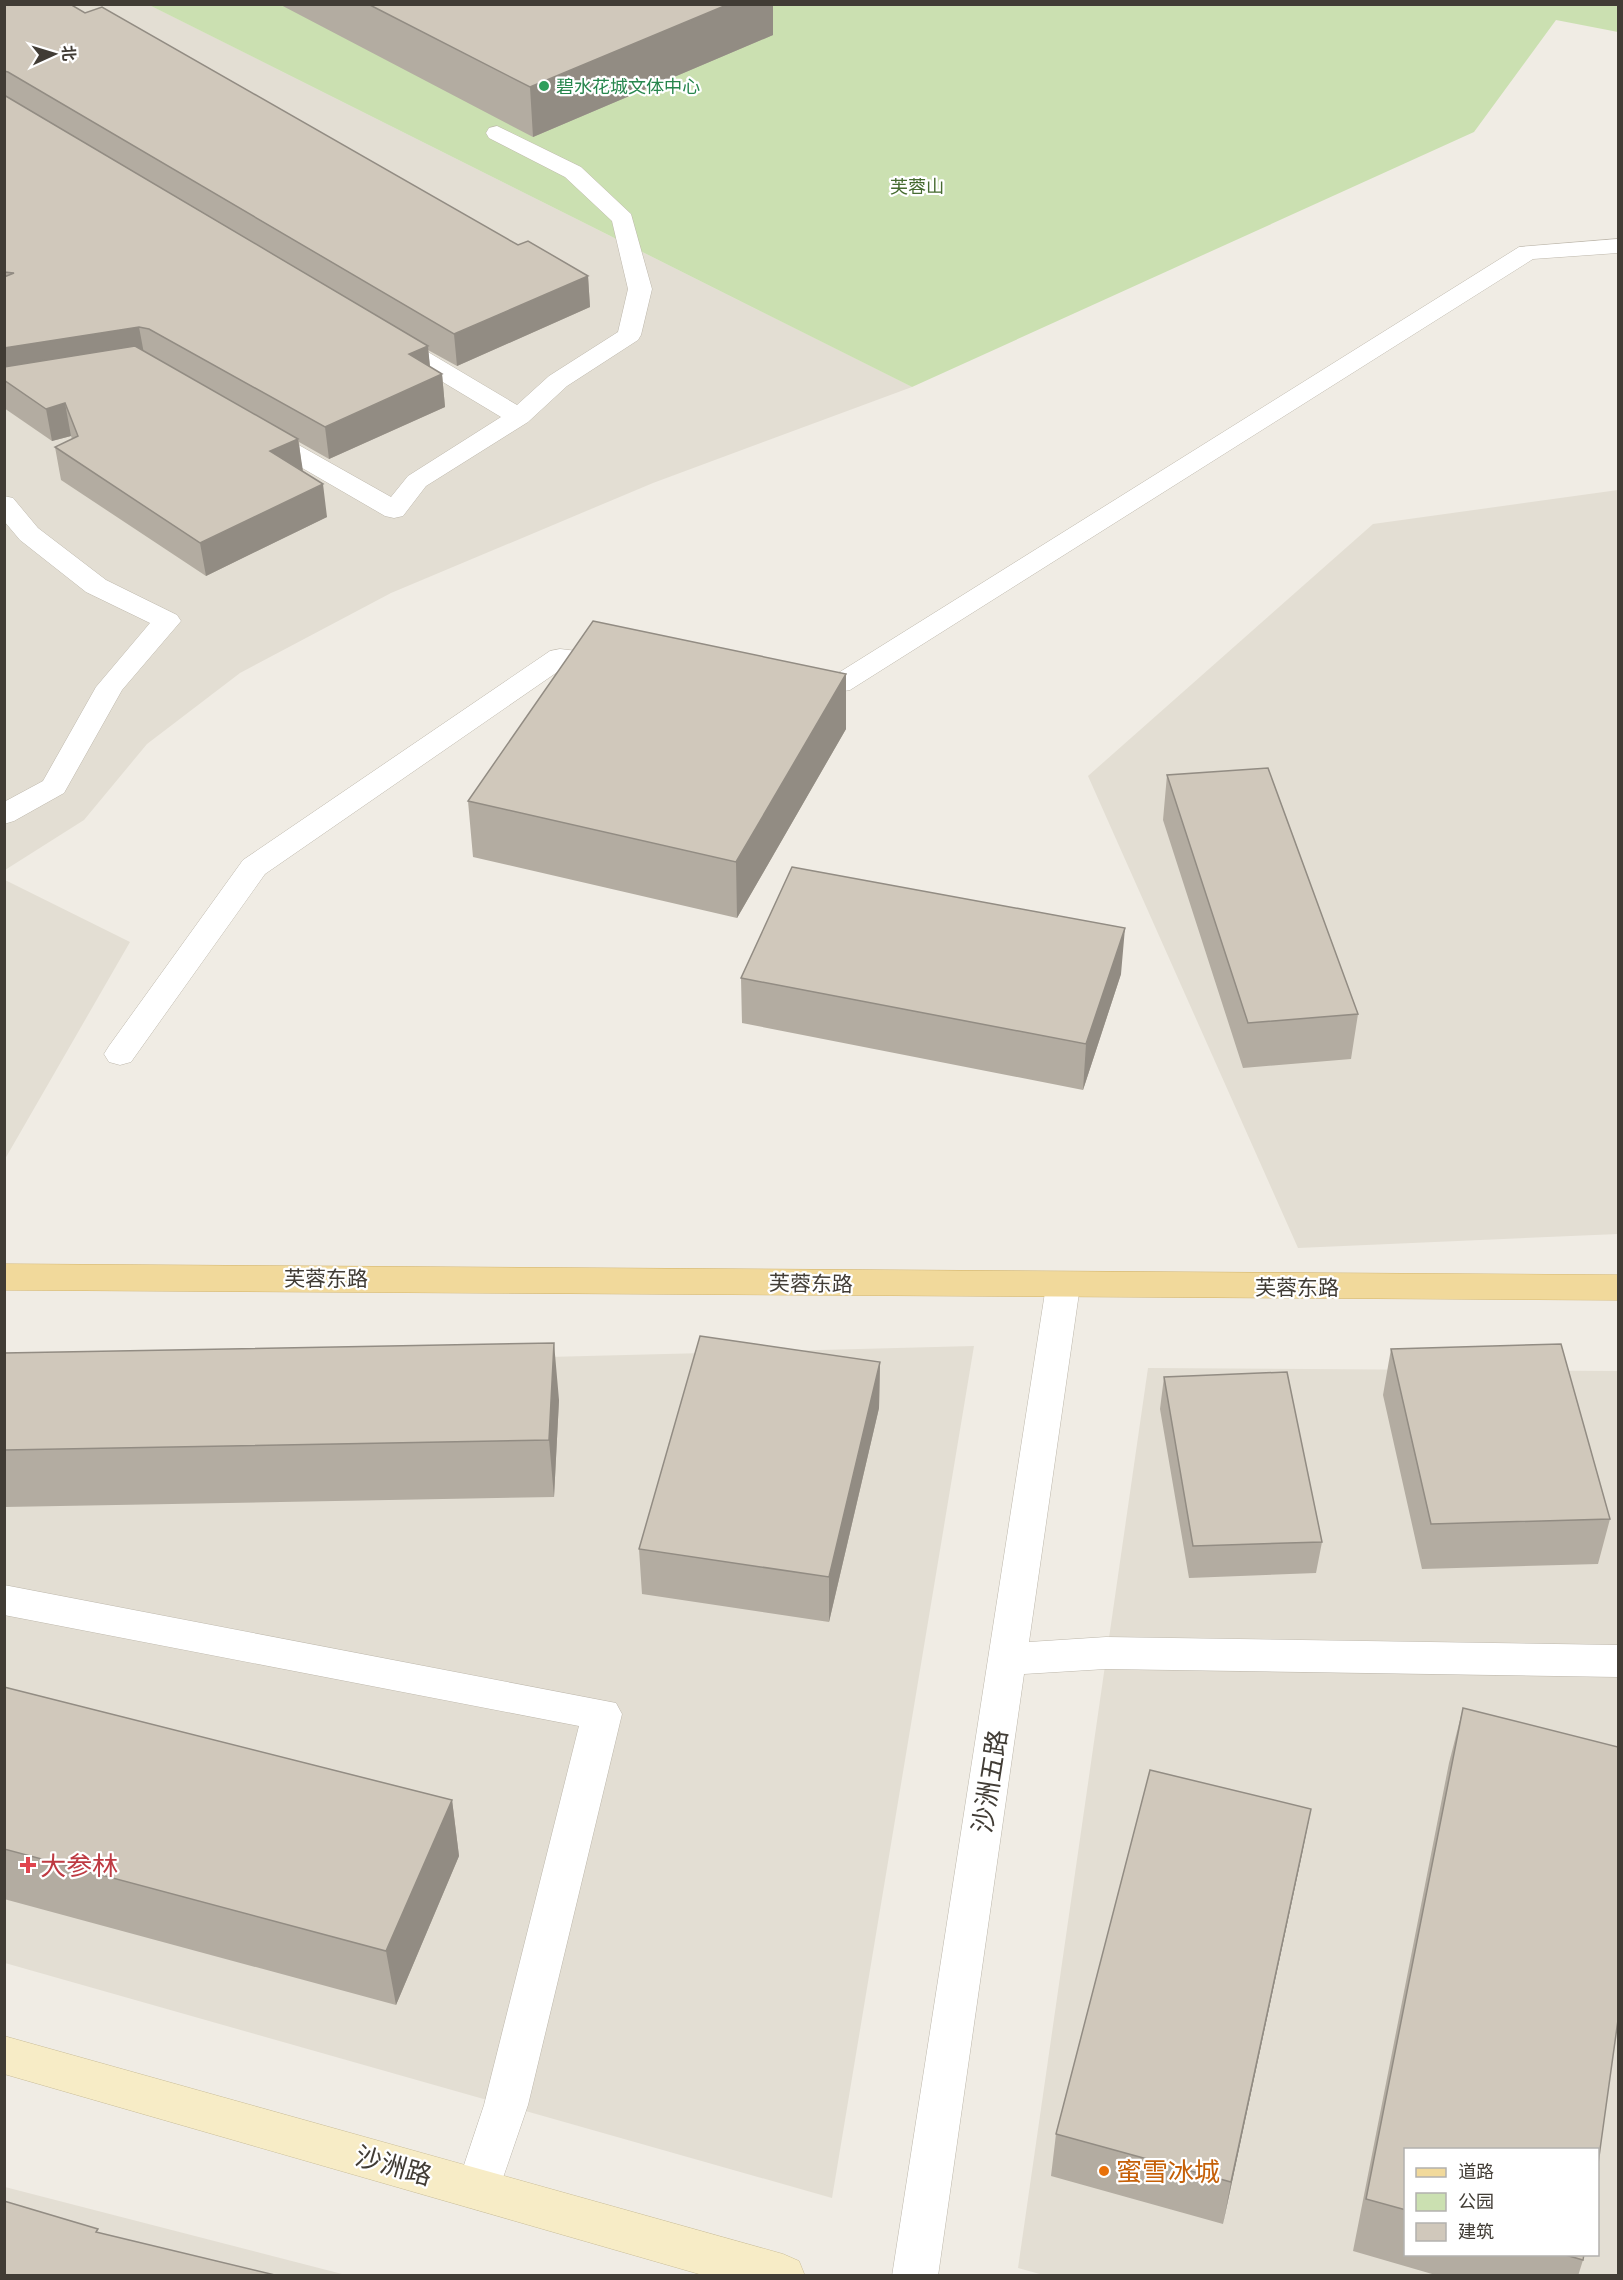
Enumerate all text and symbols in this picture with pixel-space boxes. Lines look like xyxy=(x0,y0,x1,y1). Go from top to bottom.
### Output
north arrow xyxy=(24,24,84,84)
text: 北 xyxy=(57,44,80,62)
place label: 碧水花城文体中心 xyxy=(556,74,700,98)
marker: 碧水花城文体中心 xyxy=(537,79,551,93)
park label: 芙蓉山 xyxy=(890,174,944,198)
street label: 芙蓉东路 xyxy=(284,1264,368,1292)
street label: 芙蓉东路 xyxy=(769,1268,853,1298)
street label: 芙蓉东路 xyxy=(1255,1273,1339,1301)
street label: 沙洲五路 xyxy=(963,1727,1015,1835)
place label: 大参林 xyxy=(40,1847,118,1883)
marker: 大参林 xyxy=(21,1858,35,1872)
street label: 沙洲路 xyxy=(352,2137,436,2193)
legend xyxy=(1404,2148,1599,2256)
place label: 蜜雪冰城 xyxy=(1116,2153,1220,2189)
text: 道路 xyxy=(1458,2159,1494,2183)
marker: 蜜雪冰城 xyxy=(1097,2164,1111,2178)
text: 公园 xyxy=(1458,2189,1494,2213)
text: 建筑 xyxy=(1458,2219,1494,2243)

